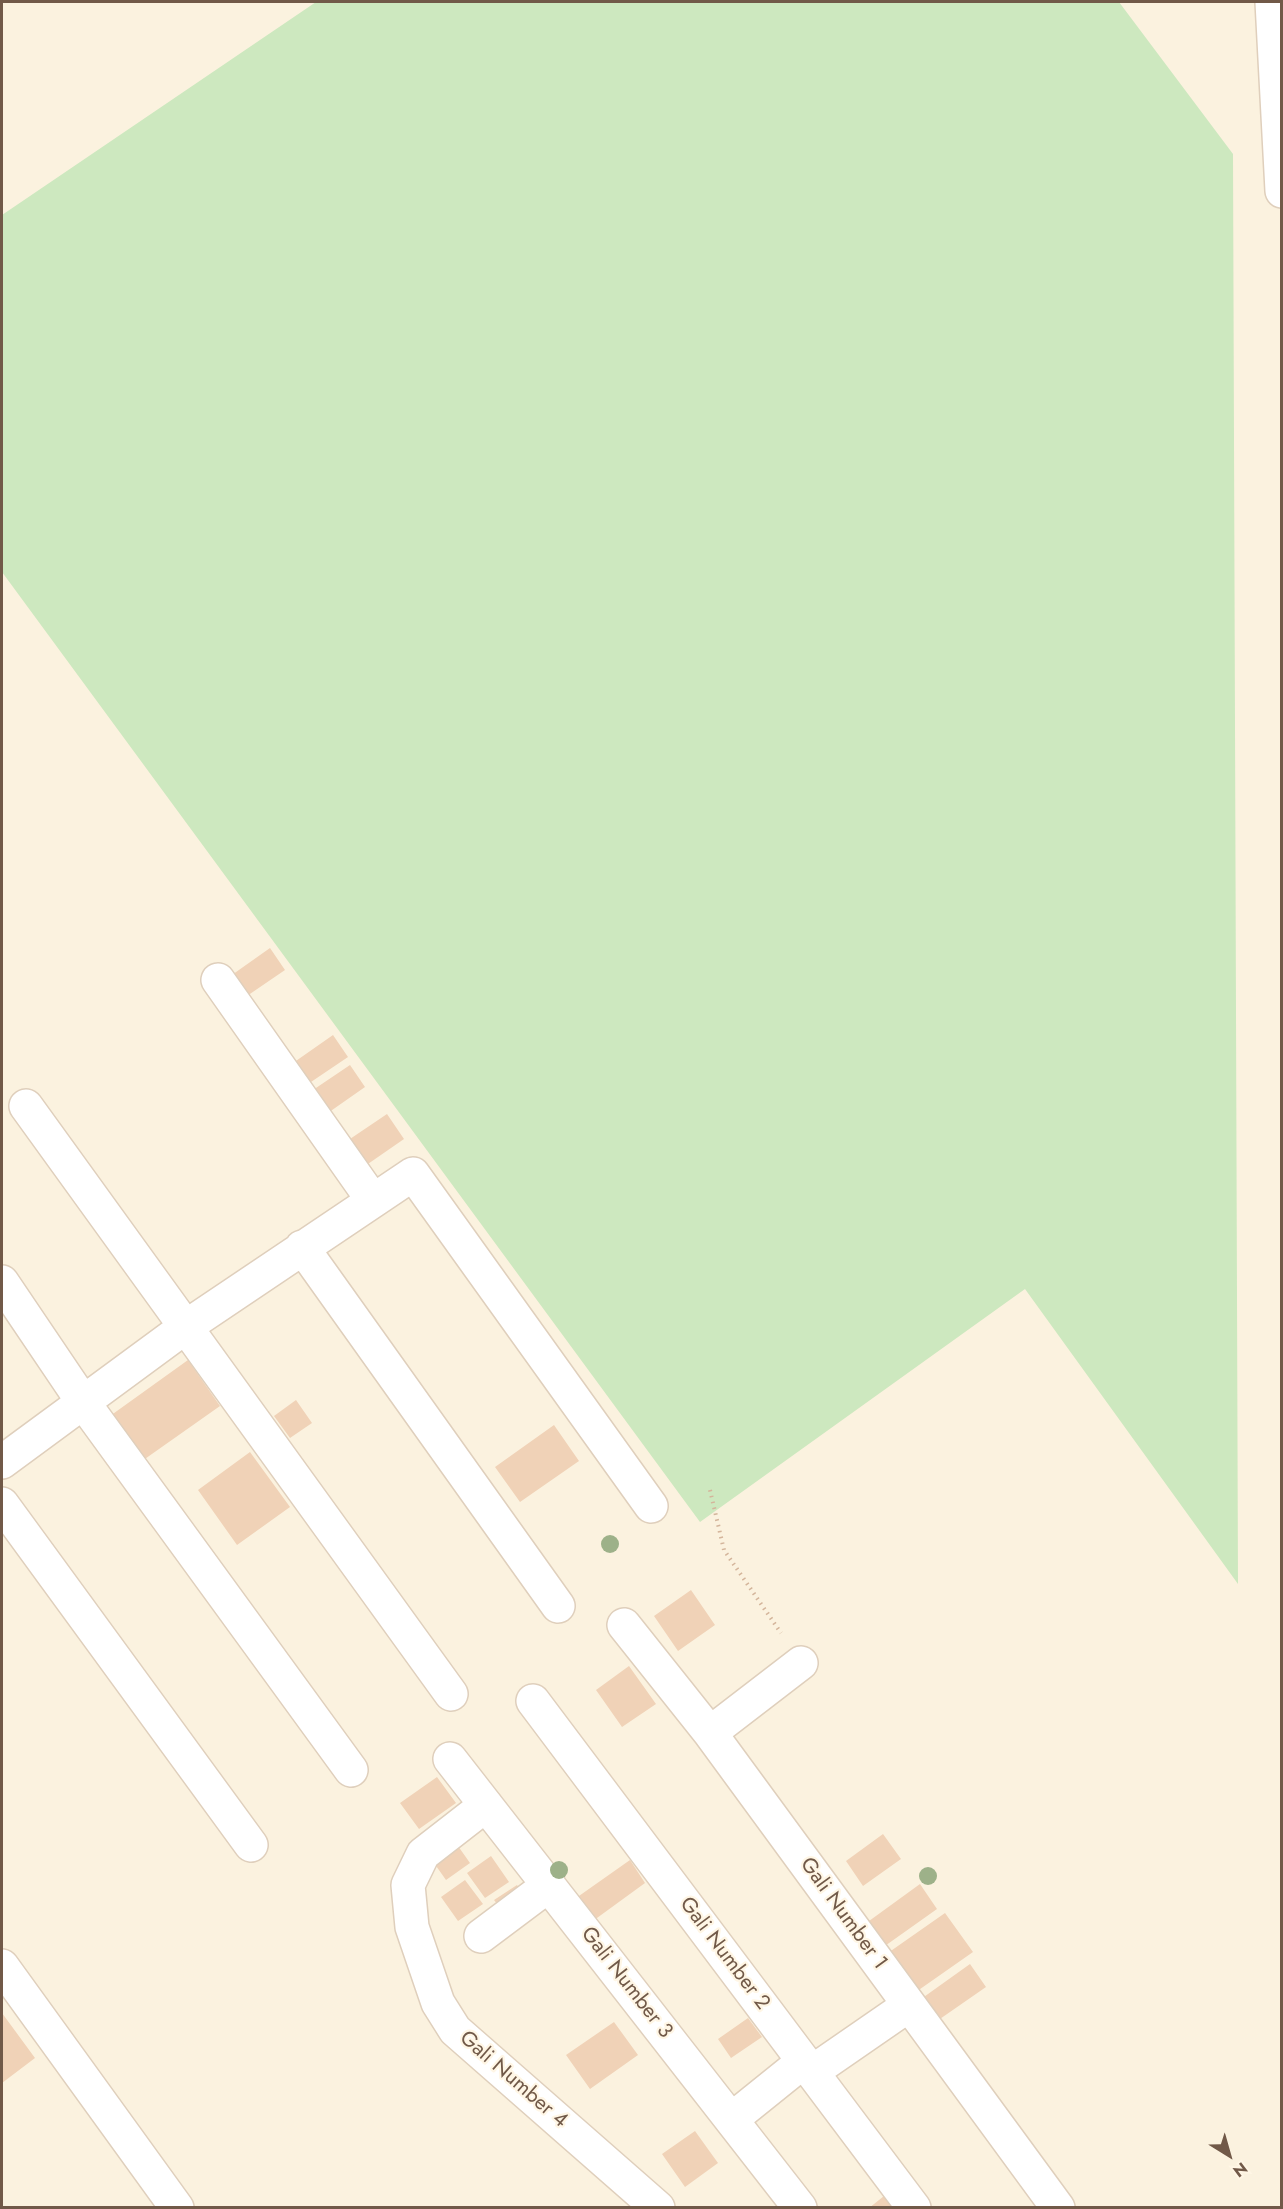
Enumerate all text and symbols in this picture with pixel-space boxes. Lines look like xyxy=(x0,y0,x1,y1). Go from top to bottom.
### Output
street label: Gali Number 1 xyxy=(794,1853,892,1975)
street label: Gali Number 2 xyxy=(673,1893,775,2015)
street label: Gali Number 3 xyxy=(575,1922,677,2044)
street label: Gali Number 4 xyxy=(454,2026,572,2134)
north arrow xyxy=(1199,2125,1259,2185)
text: N xyxy=(1228,2157,1252,2183)

